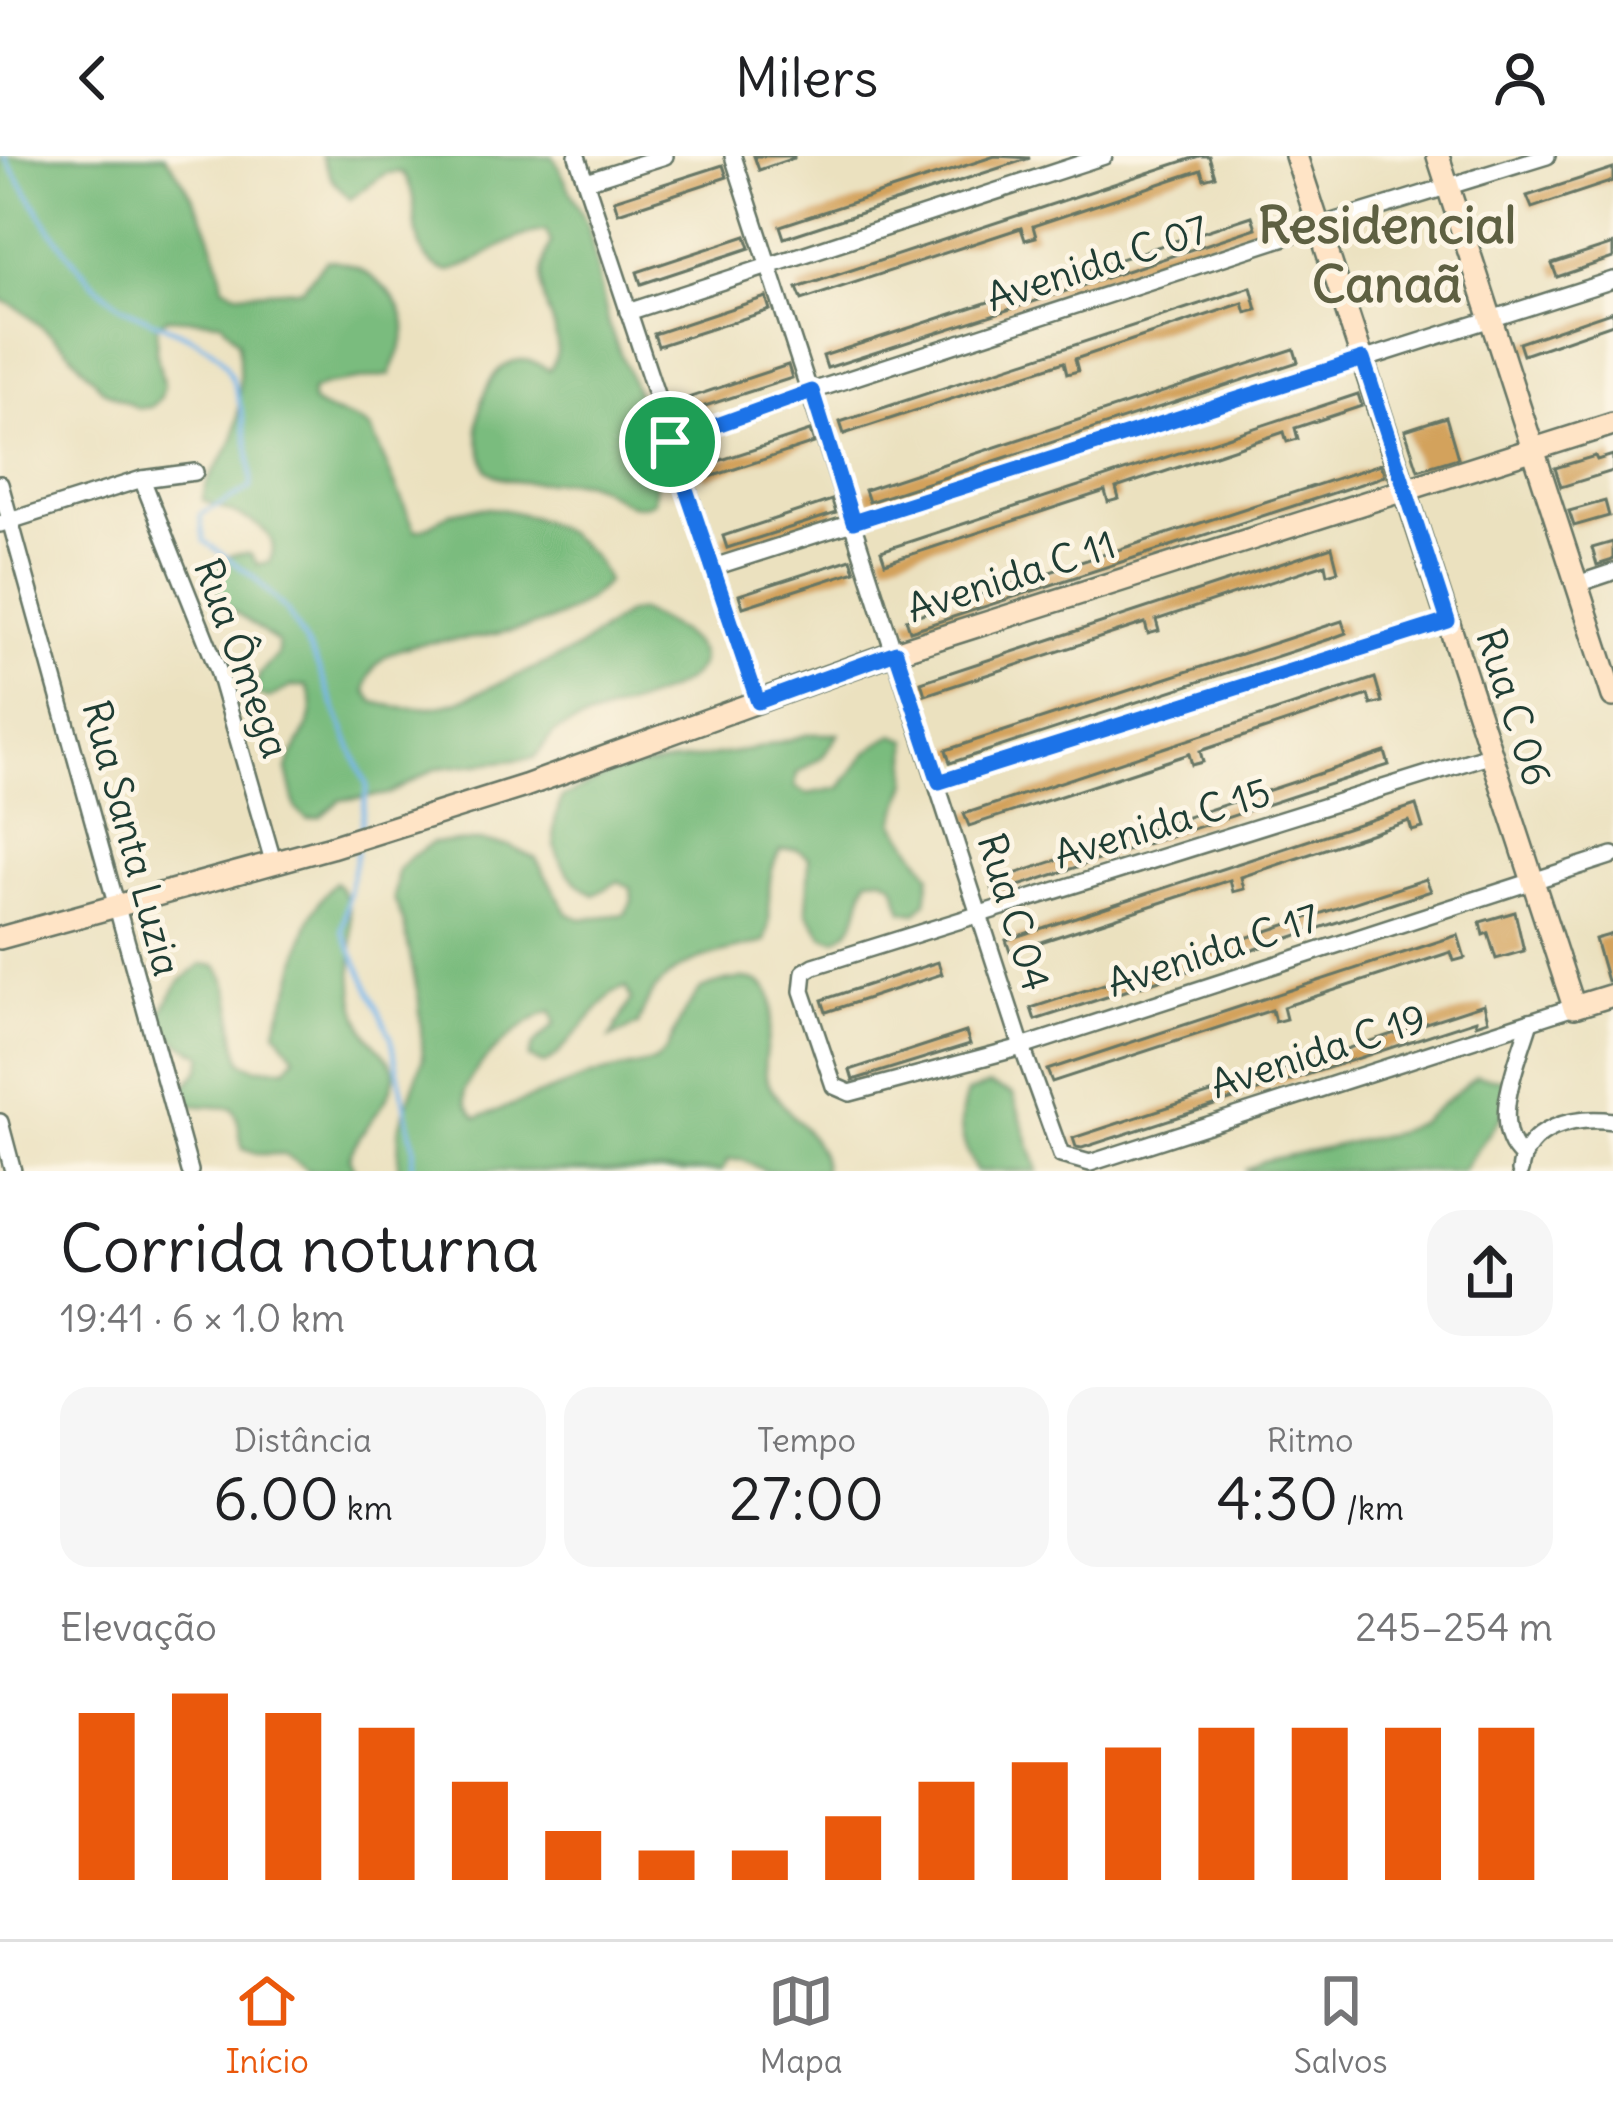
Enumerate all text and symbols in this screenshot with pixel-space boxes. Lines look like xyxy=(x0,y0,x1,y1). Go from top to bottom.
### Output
text: Milers xyxy=(735,44,878,112)
icon: back xyxy=(60,45,126,111)
icon: person xyxy=(1487,45,1553,111)
district label: Residencial Canaã xyxy=(1258,193,1516,316)
street label: Avenida C 07 xyxy=(980,205,1214,322)
pin xyxy=(619,391,721,493)
icon: arrive xyxy=(637,409,703,475)
street label: Avenida C 11 xyxy=(901,520,1122,633)
street label: Rua Ômega xyxy=(183,552,301,764)
street label: Rua C 06 xyxy=(1465,623,1562,792)
street label: Rua Santa Luzia xyxy=(71,695,192,981)
street label: Avenida C 15 xyxy=(1048,767,1276,880)
street label: Rua C 04 xyxy=(966,828,1061,997)
street label: Avenida C 17 xyxy=(1101,893,1325,1008)
street label: Avenida C 19 xyxy=(1204,994,1432,1109)
text: Corrida noturna xyxy=(60,1207,539,1290)
button: share xyxy=(1427,1210,1553,1336)
text: 19:41 · 6 × 1.0 km xyxy=(60,1294,345,1343)
text: Distância xyxy=(234,1419,372,1461)
text: Tempo xyxy=(757,1419,856,1461)
text: Ritmo xyxy=(1267,1419,1354,1461)
text: 6.00 xyxy=(213,1461,339,1536)
text: 27:00 xyxy=(729,1461,884,1536)
text: 4:30 xyxy=(1216,1461,1338,1536)
text: km xyxy=(339,1487,393,1529)
text: /km xyxy=(1338,1487,1404,1529)
text: Elevação xyxy=(60,1603,217,1652)
text: 245–254 m xyxy=(1355,1603,1553,1652)
tab: Início xyxy=(225,1968,309,2082)
tab: Mapa xyxy=(760,1968,843,2082)
tab: Salvos xyxy=(1293,1968,1388,2082)

